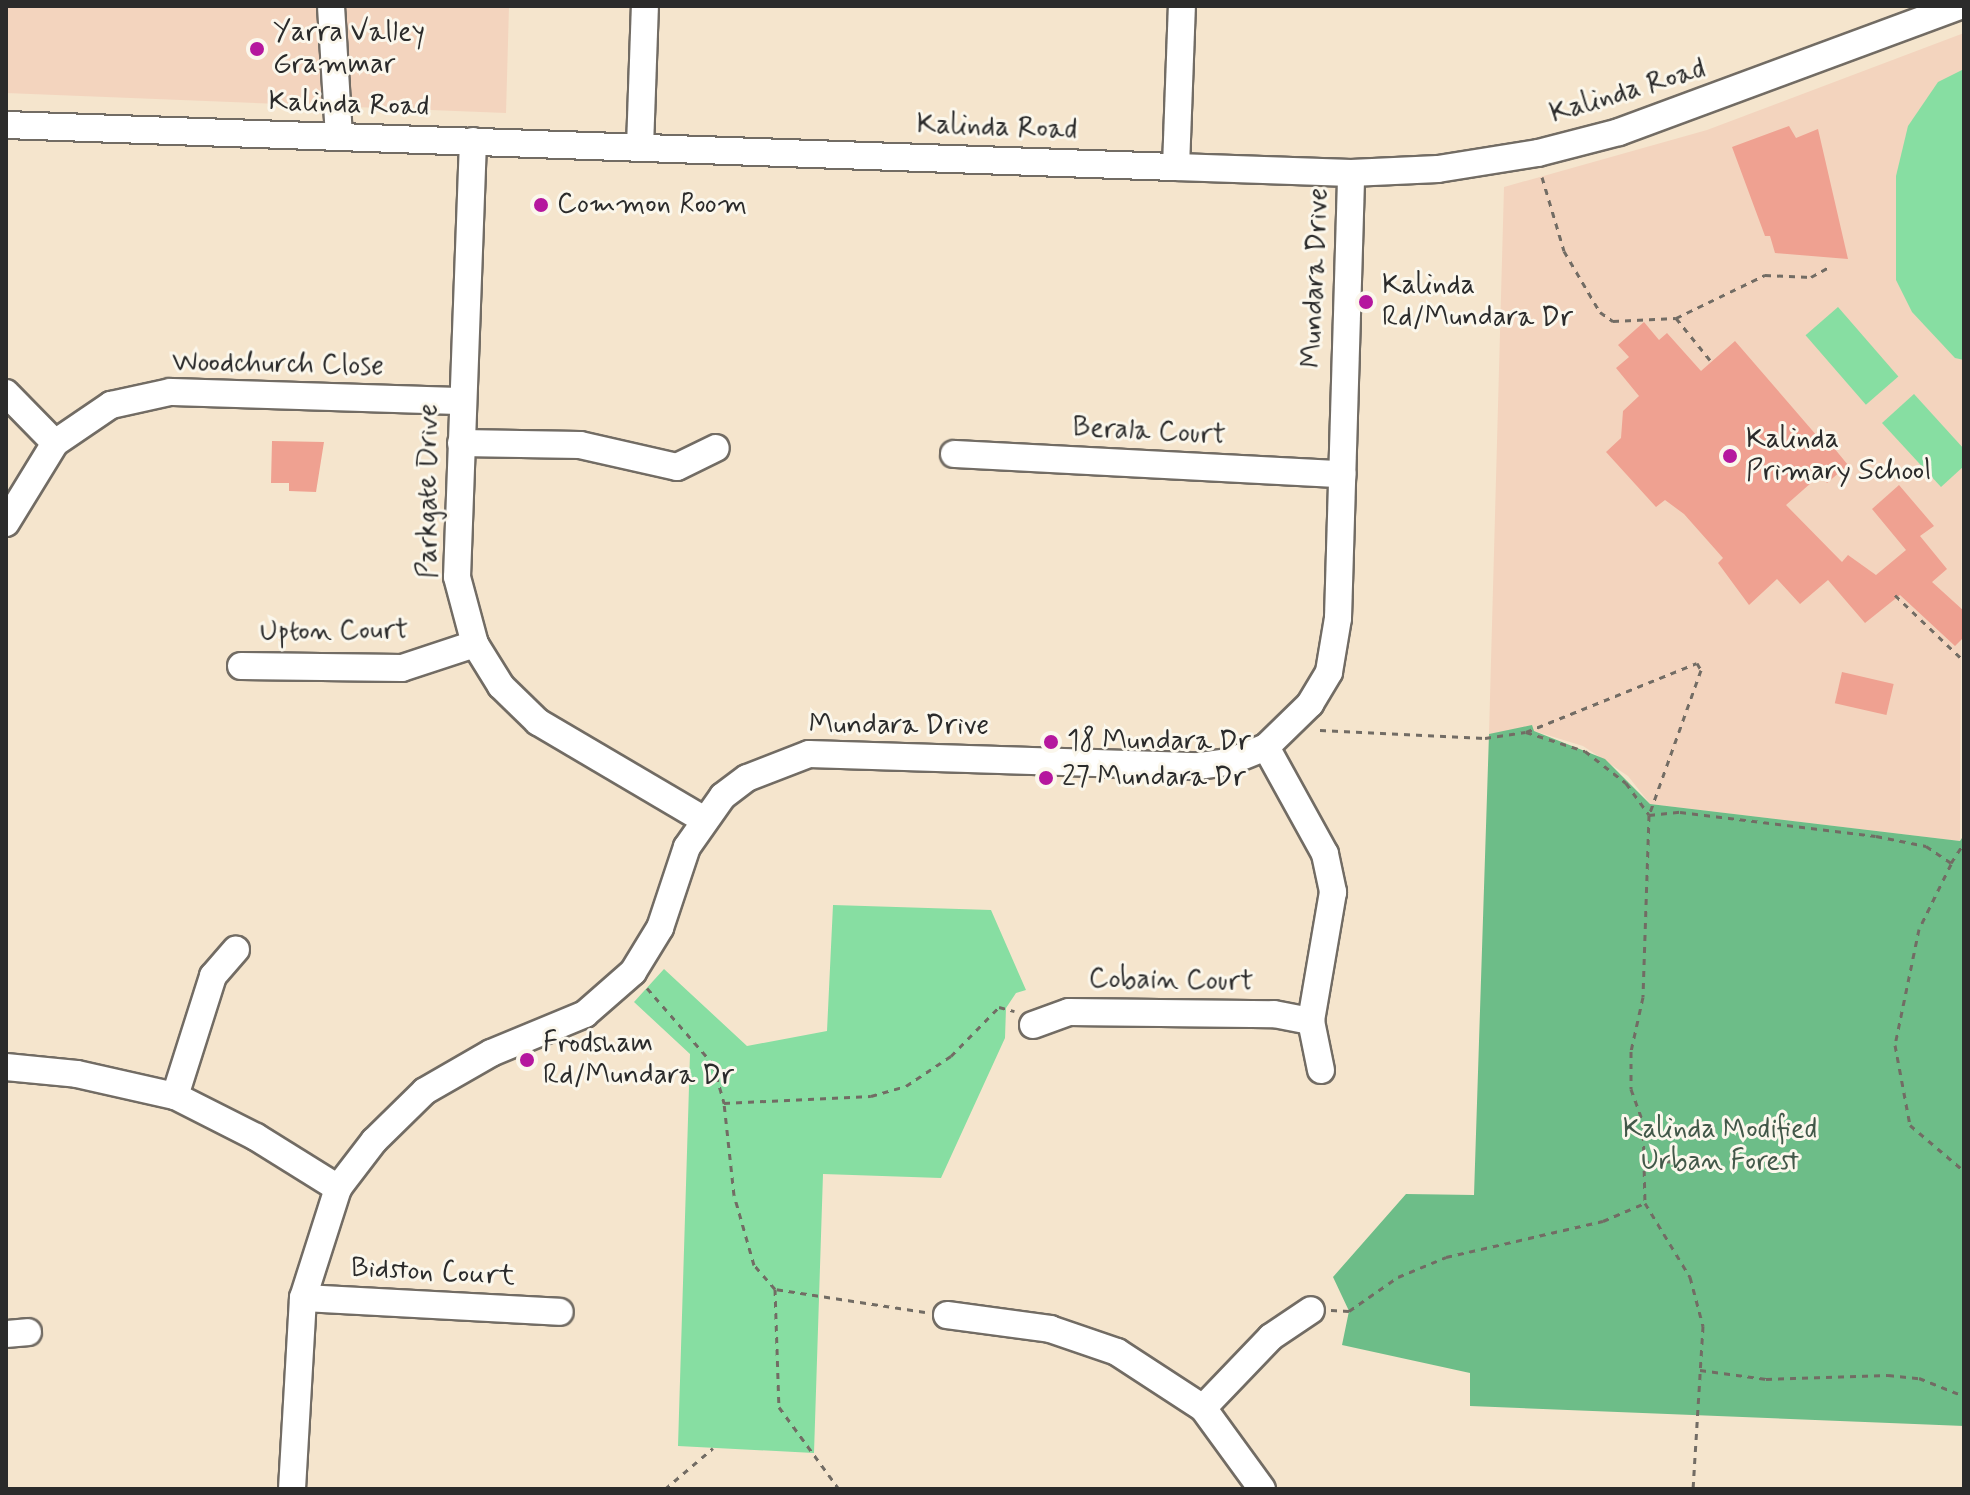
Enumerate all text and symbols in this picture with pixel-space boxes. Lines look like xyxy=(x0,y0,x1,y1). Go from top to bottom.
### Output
place label: Yarra Valley Grammar xyxy=(273,16,421,82)
marker: Yarra Valley Grammar xyxy=(248,40,266,58)
street label: Kalinda Road xyxy=(1548,53,1708,131)
street label: Kalinda Road xyxy=(270,85,428,125)
street label: Kalinda Road xyxy=(918,108,1076,148)
place label: Common Room xyxy=(557,188,744,222)
street label: Mundara Drive xyxy=(1296,188,1336,368)
marker: Common Room xyxy=(532,196,550,214)
place label: Kalinda Rd/Mundara Dr xyxy=(1382,269,1573,335)
marker: Kalinda Rd/Mundara Dr xyxy=(1357,293,1375,311)
street label: Woodchurch Close xyxy=(172,346,384,384)
street label: Parkgate Drive xyxy=(412,405,446,577)
street label: Berala Court xyxy=(1072,411,1226,453)
place label: Kalinda Primary School xyxy=(1746,423,1931,489)
marker: Kalinda Primary School xyxy=(1721,447,1739,465)
street label: Upton Court xyxy=(260,614,408,650)
street label: Mundara Drive xyxy=(810,709,988,743)
place label: 18 Mundara Dr xyxy=(1067,725,1250,759)
marker: 18 Mundara Dr xyxy=(1042,733,1060,751)
place label: 27 Mundara Dr xyxy=(1062,761,1245,795)
marker: 27 Mundara Dr xyxy=(1037,769,1055,787)
street label: Cobain Court xyxy=(1088,963,1254,999)
place label: Frodsham Rd/Mundara Dr xyxy=(543,1027,734,1093)
marker: Frodsham Rd/Mundara Dr xyxy=(518,1051,536,1069)
park label: Kalinda Modified Urban Forest xyxy=(1621,1113,1819,1179)
street label: Bidston Court xyxy=(353,1252,513,1294)

